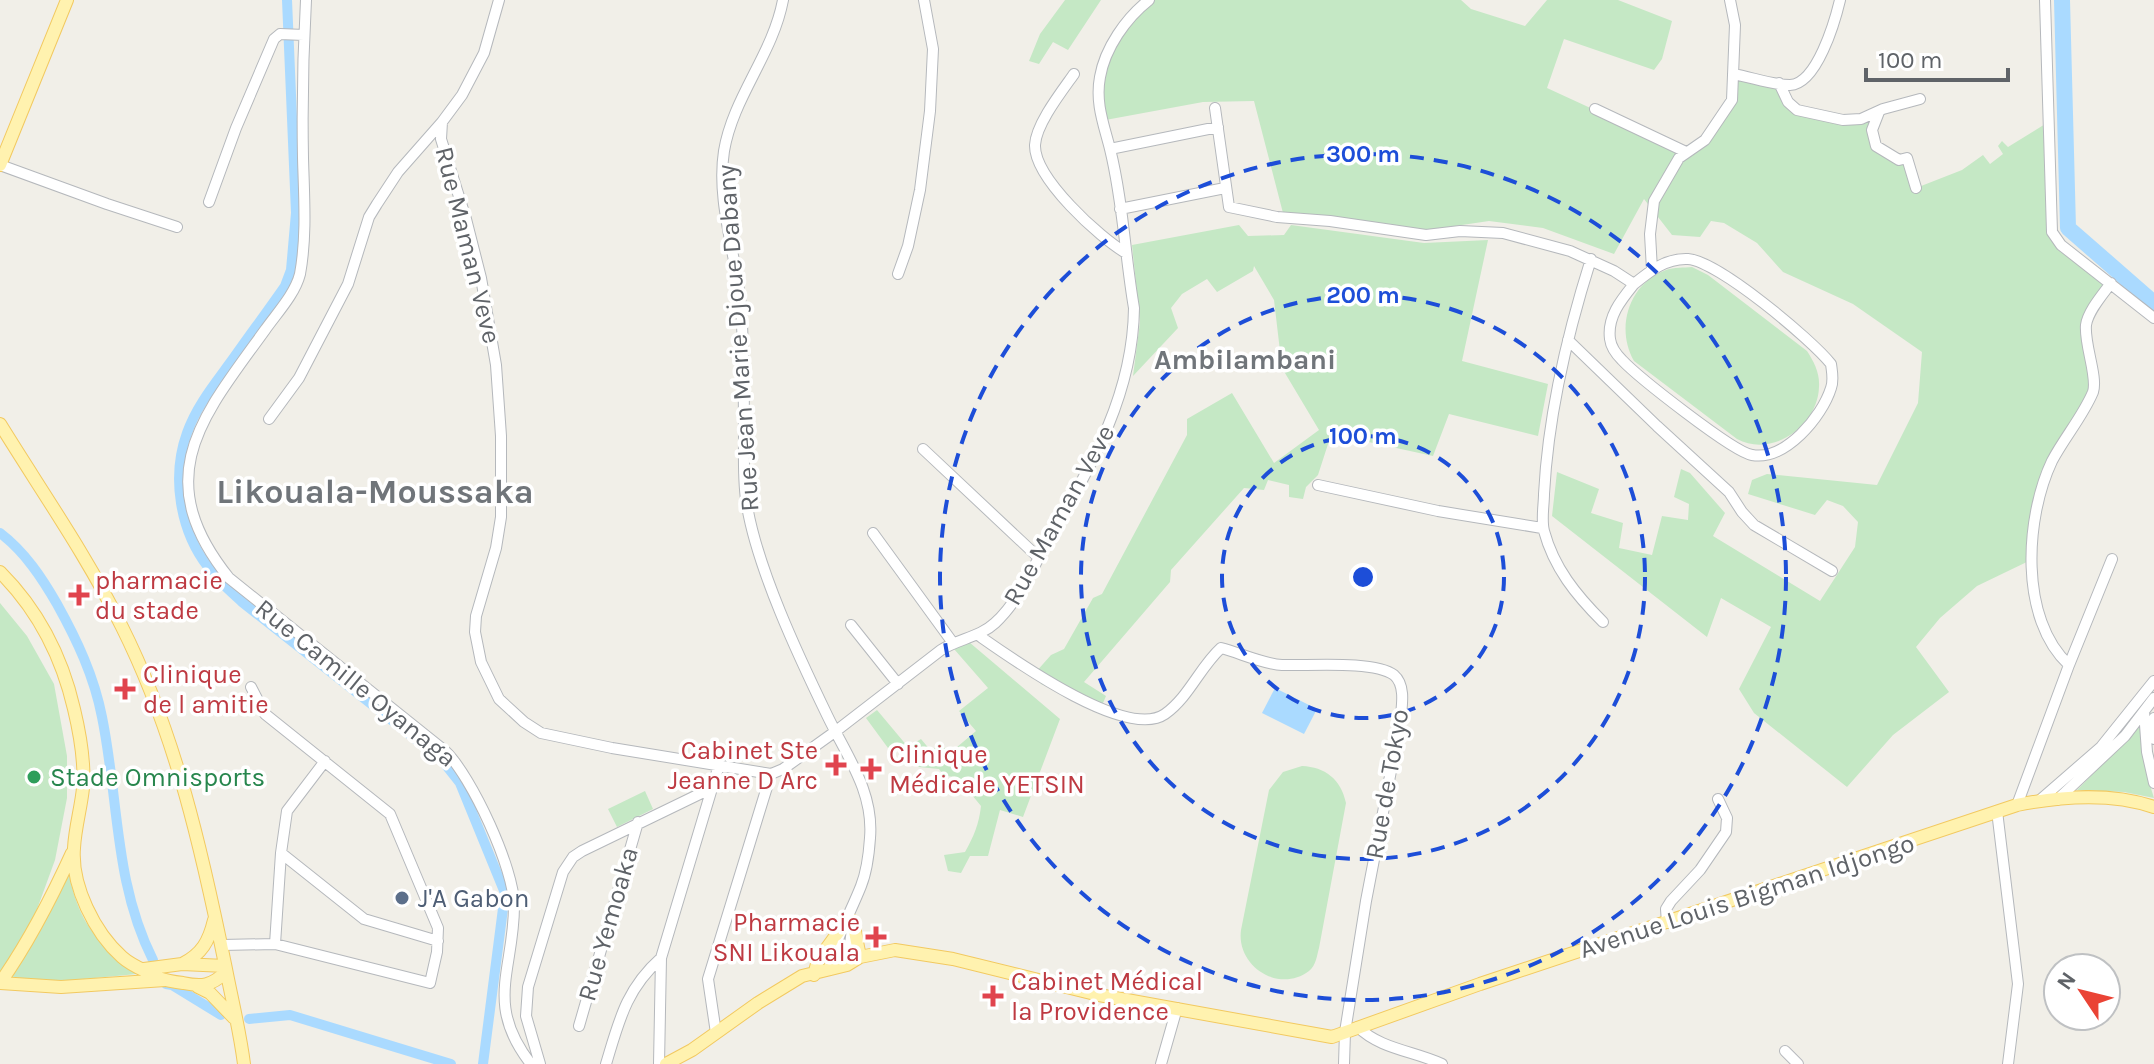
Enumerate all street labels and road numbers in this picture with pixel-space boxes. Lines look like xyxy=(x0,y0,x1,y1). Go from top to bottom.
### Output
street label: Rue Maman Veve xyxy=(429,143,507,347)
street label: Rue Jean Marie Djoue Dabany xyxy=(710,163,766,513)
street label: Rue Maman Veve xyxy=(997,419,1121,611)
street label: Rue Camille Oyanaga xyxy=(249,592,463,774)
street label: Rue de Tokyo xyxy=(1359,707,1415,861)
street label: Avenue Louis Bigman Idjongo xyxy=(1576,827,1918,965)
street label: Rue Yemoaka xyxy=(571,843,645,1005)

